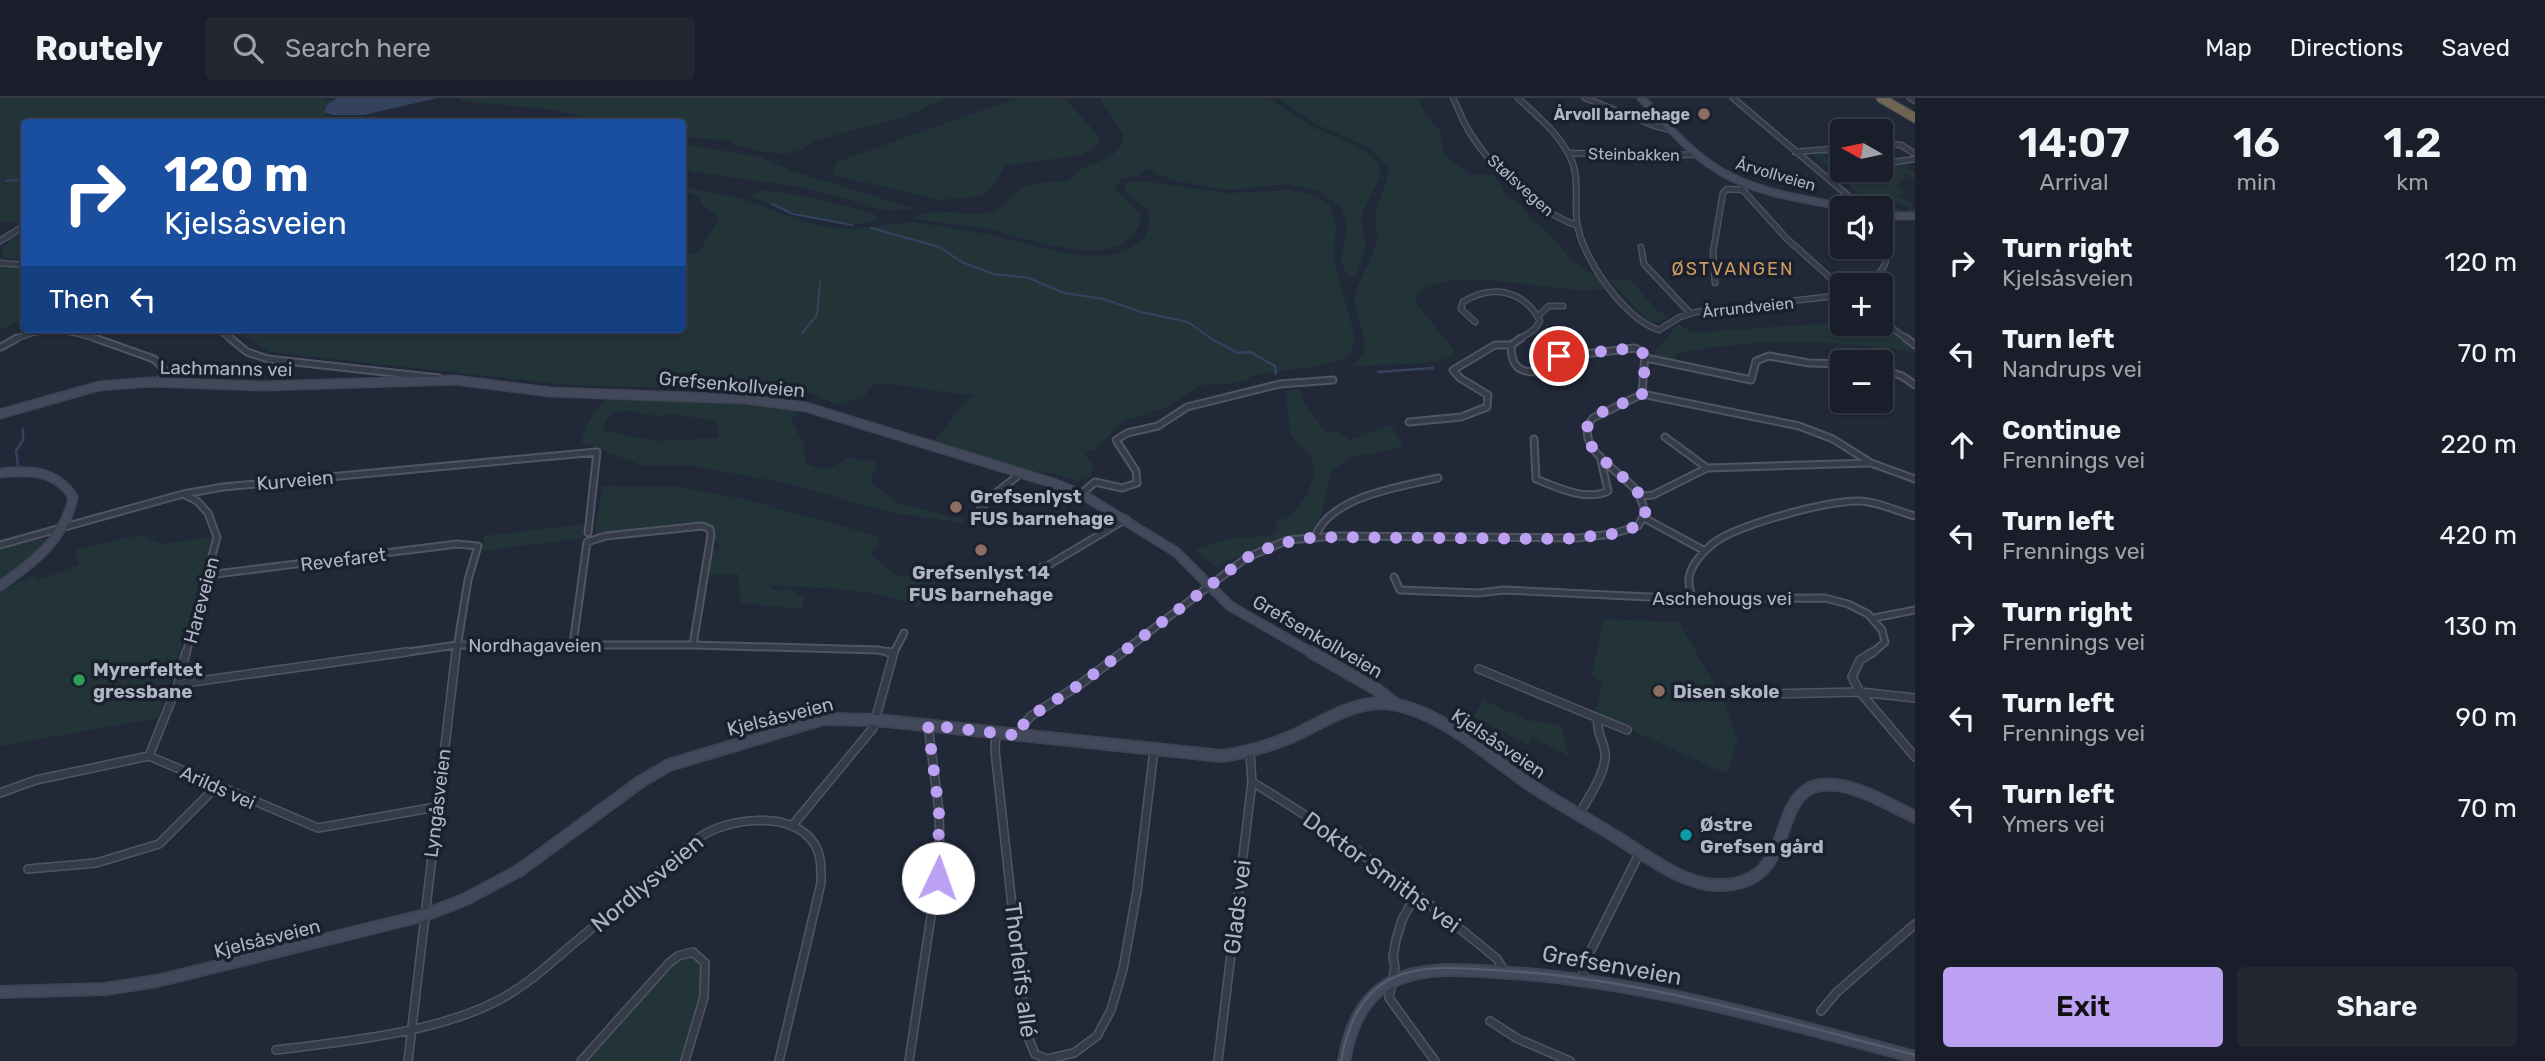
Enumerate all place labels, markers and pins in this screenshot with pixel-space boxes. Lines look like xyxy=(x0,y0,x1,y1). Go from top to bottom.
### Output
place label: Årvoll barnehage xyxy=(1554,104,1690,124)
marker: Årvoll barnehage xyxy=(1696,106,1712,122)
pin xyxy=(1529,326,1589,386)
place label: Grefsenlyst FUS barnehage xyxy=(970,485,1114,530)
marker: Grefsenlyst FUS barnehage xyxy=(948,499,964,515)
marker: Grefsenlyst 14 FUS barnehage xyxy=(973,542,989,558)
place label: Grefsenlyst 14 FUS barnehage xyxy=(909,561,1053,606)
place label: Myrerfeltet gressbane xyxy=(93,658,203,703)
marker: Myrerfeltet gressbane xyxy=(71,672,87,688)
place label: Disen skole xyxy=(1673,680,1780,703)
marker: Disen skole xyxy=(1651,683,1667,699)
place label: Østre Grefsen gård xyxy=(1700,813,1824,858)
marker: Østre Grefsen gård xyxy=(1678,827,1694,843)

